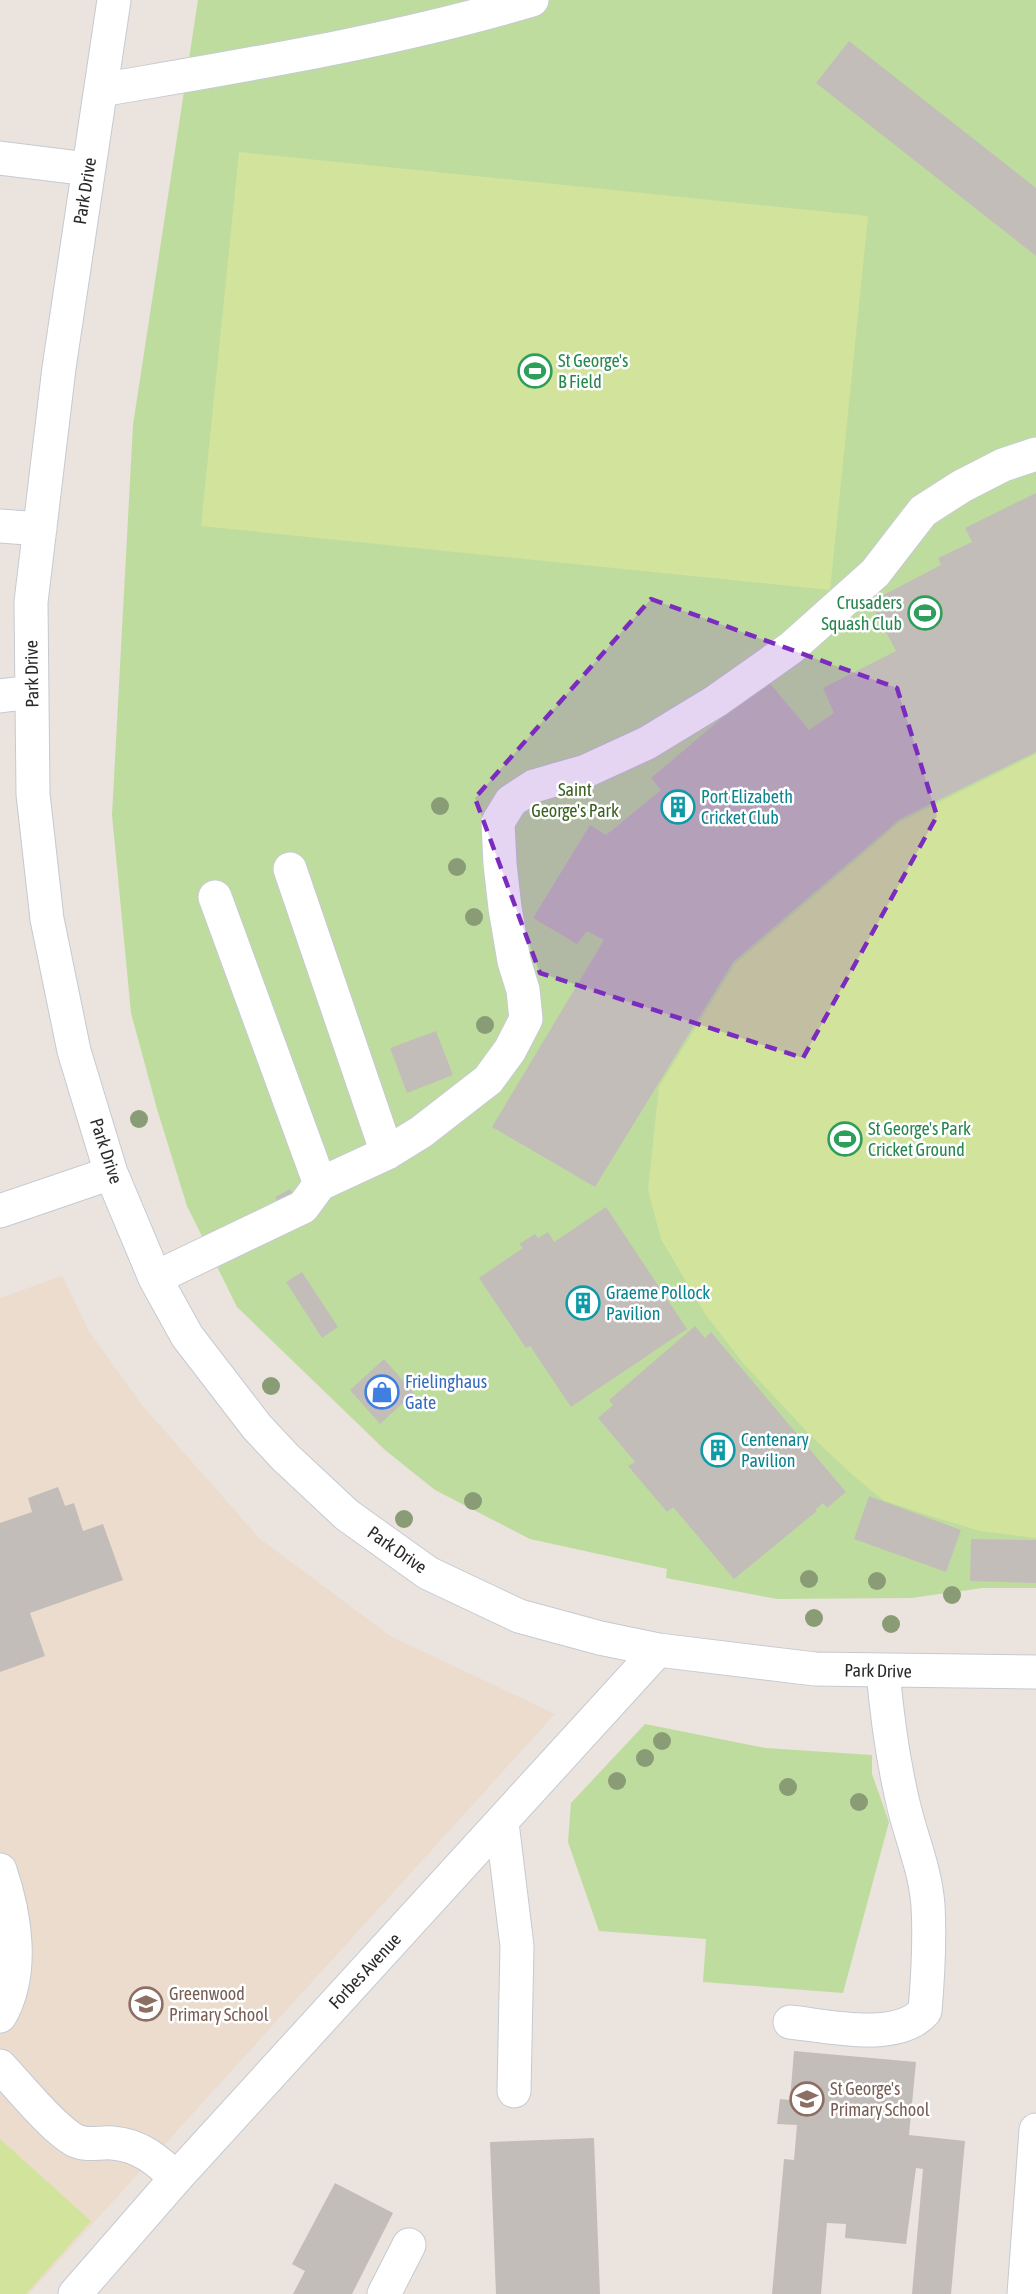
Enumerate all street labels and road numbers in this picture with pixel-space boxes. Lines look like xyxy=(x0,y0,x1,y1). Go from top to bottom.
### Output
street label: Park Drive xyxy=(69,156,100,226)
street label: Park Drive xyxy=(20,640,43,708)
street label: Park Drive xyxy=(86,1116,127,1186)
street label: Park Drive xyxy=(364,1522,431,1578)
street label: Park Drive xyxy=(844,1659,912,1682)
street label: Forbes Avenue xyxy=(324,1928,405,2013)

